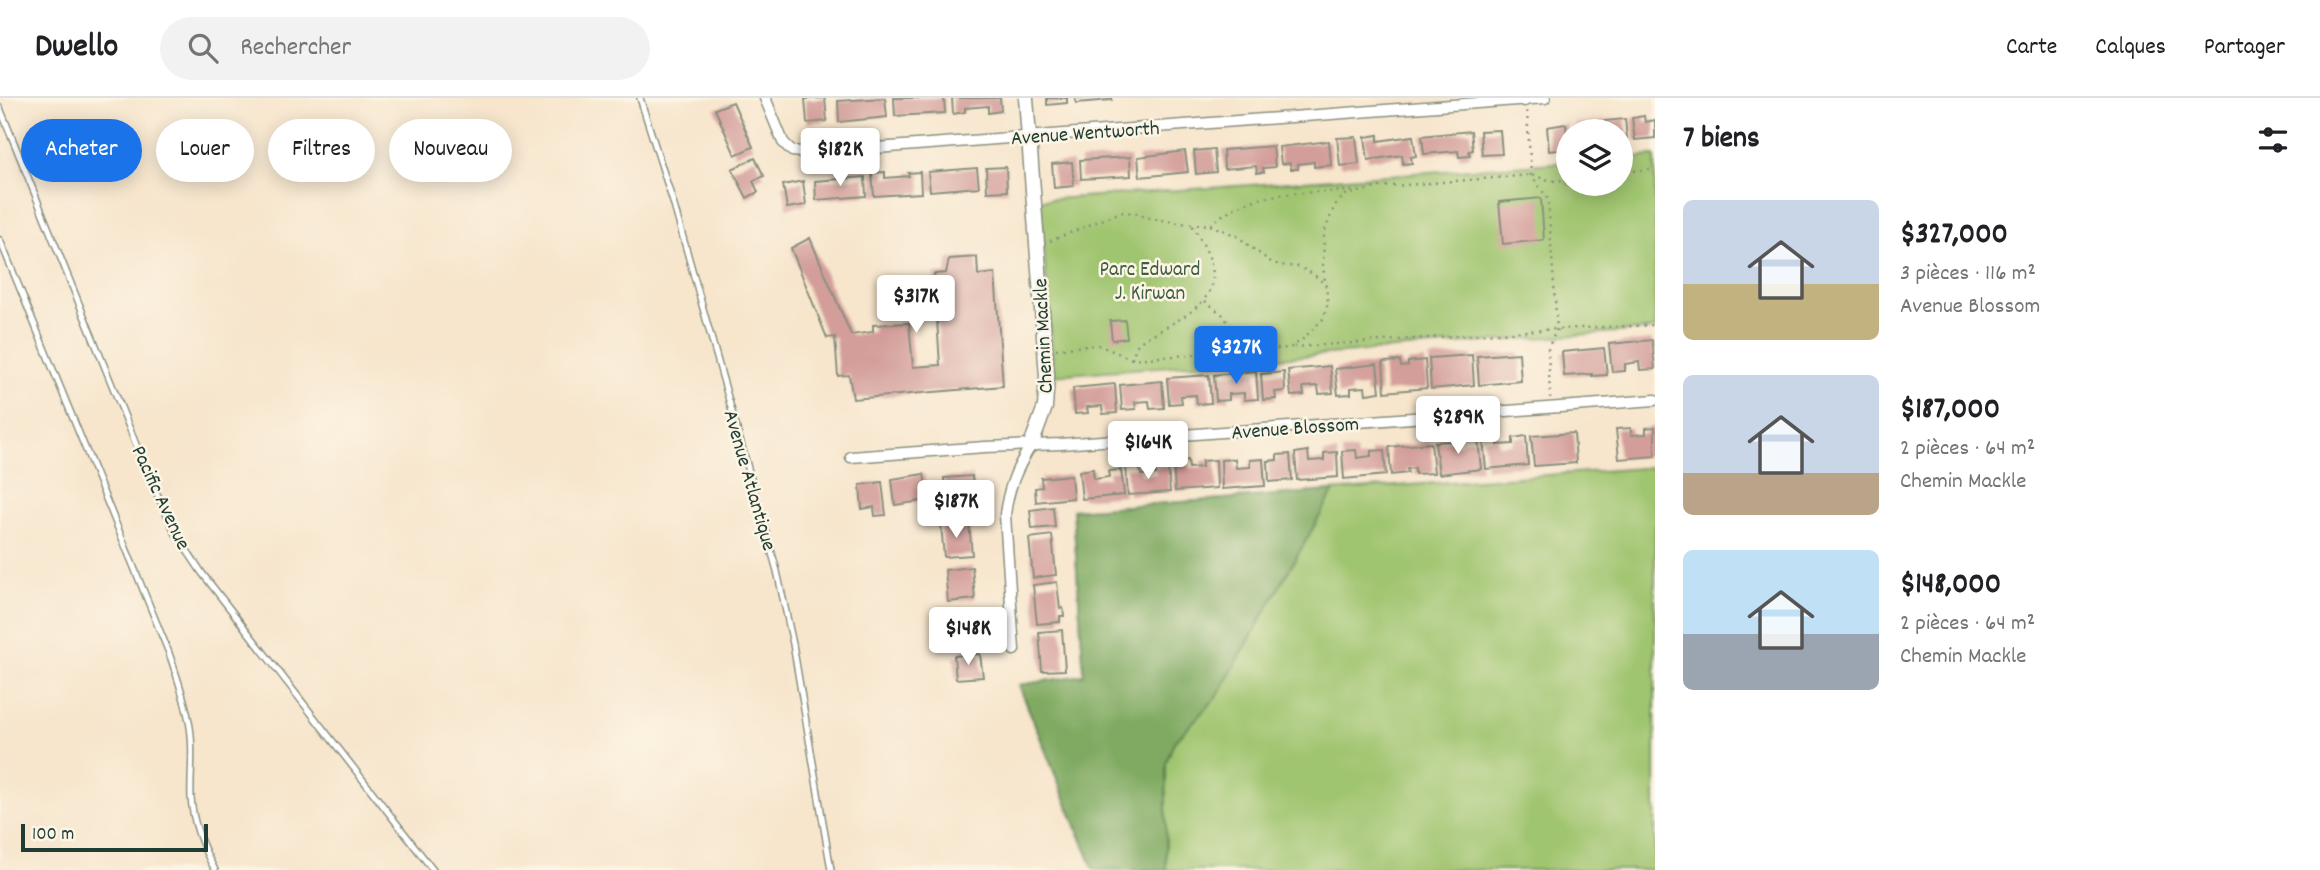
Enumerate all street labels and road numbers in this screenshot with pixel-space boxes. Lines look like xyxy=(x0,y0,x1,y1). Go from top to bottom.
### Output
street label: Avenue Wentworth xyxy=(1010,115,1161,155)
street label: Chemin Mackle xyxy=(1027,277,1063,394)
street label: Avenue Atlantique xyxy=(714,407,783,555)
street label: Avenue Blossom xyxy=(1230,411,1360,449)
street label: Pacific Avenue xyxy=(122,441,197,555)

